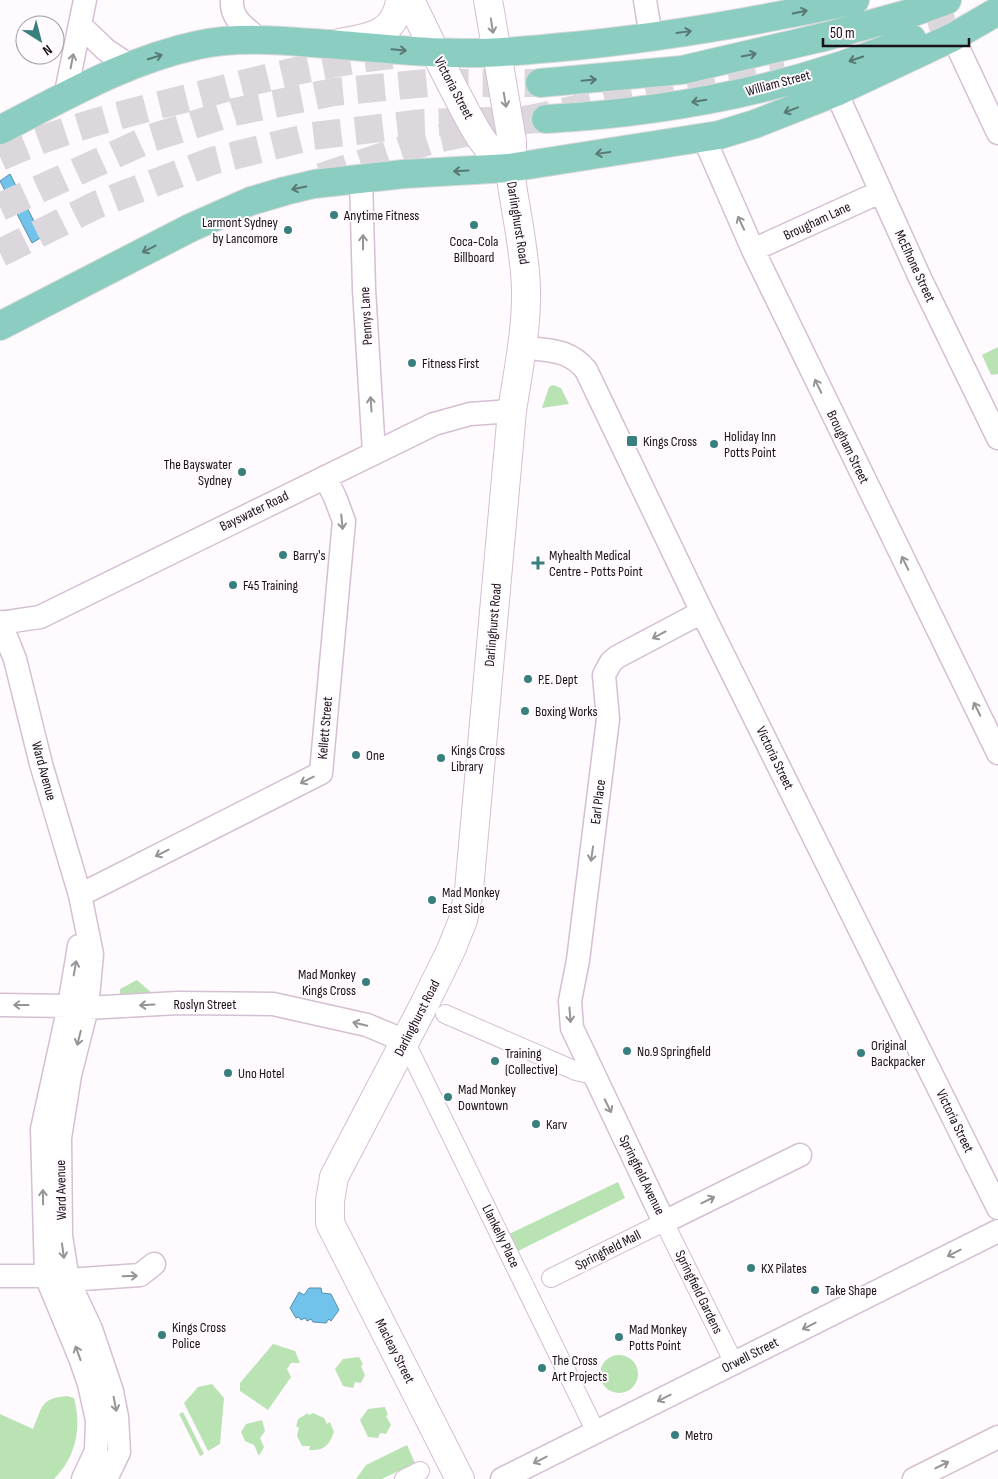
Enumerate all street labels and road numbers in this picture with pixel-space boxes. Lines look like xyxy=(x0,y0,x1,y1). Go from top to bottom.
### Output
street label: Victoria Street xyxy=(430,54,478,122)
street label: William Street xyxy=(744,66,812,100)
street label: Darlinghurst Road xyxy=(503,180,533,266)
street label: Brougham Lane xyxy=(781,198,853,244)
street label: McElhone Street xyxy=(891,227,939,305)
street label: Pennys Lane xyxy=(356,286,376,346)
street label: Brougham Street xyxy=(823,408,873,486)
street label: Bayswater Road xyxy=(217,487,291,535)
street label: Darlinghurst Road xyxy=(481,582,505,667)
street label: Kellett Street xyxy=(314,696,336,760)
street label: Victoria Street xyxy=(752,724,798,792)
street label: Ward Avenue xyxy=(28,740,60,802)
street label: Earl Place xyxy=(587,779,609,825)
street label: Darlinghurst Road xyxy=(390,977,444,1059)
street label: Roslyn Street xyxy=(174,996,236,1013)
street label: Victoria Street xyxy=(932,1087,978,1155)
street label: Springfield Avenue xyxy=(615,1132,669,1218)
street label: Ward Avenue xyxy=(52,1160,70,1220)
street label: Llankelly Place xyxy=(478,1202,524,1270)
street label: Springfield Mall xyxy=(572,1226,644,1274)
street label: Springfield Gardens xyxy=(671,1247,727,1337)
street label: Macleay Street xyxy=(372,1316,418,1386)
street label: Orwell Street xyxy=(719,1333,781,1377)

